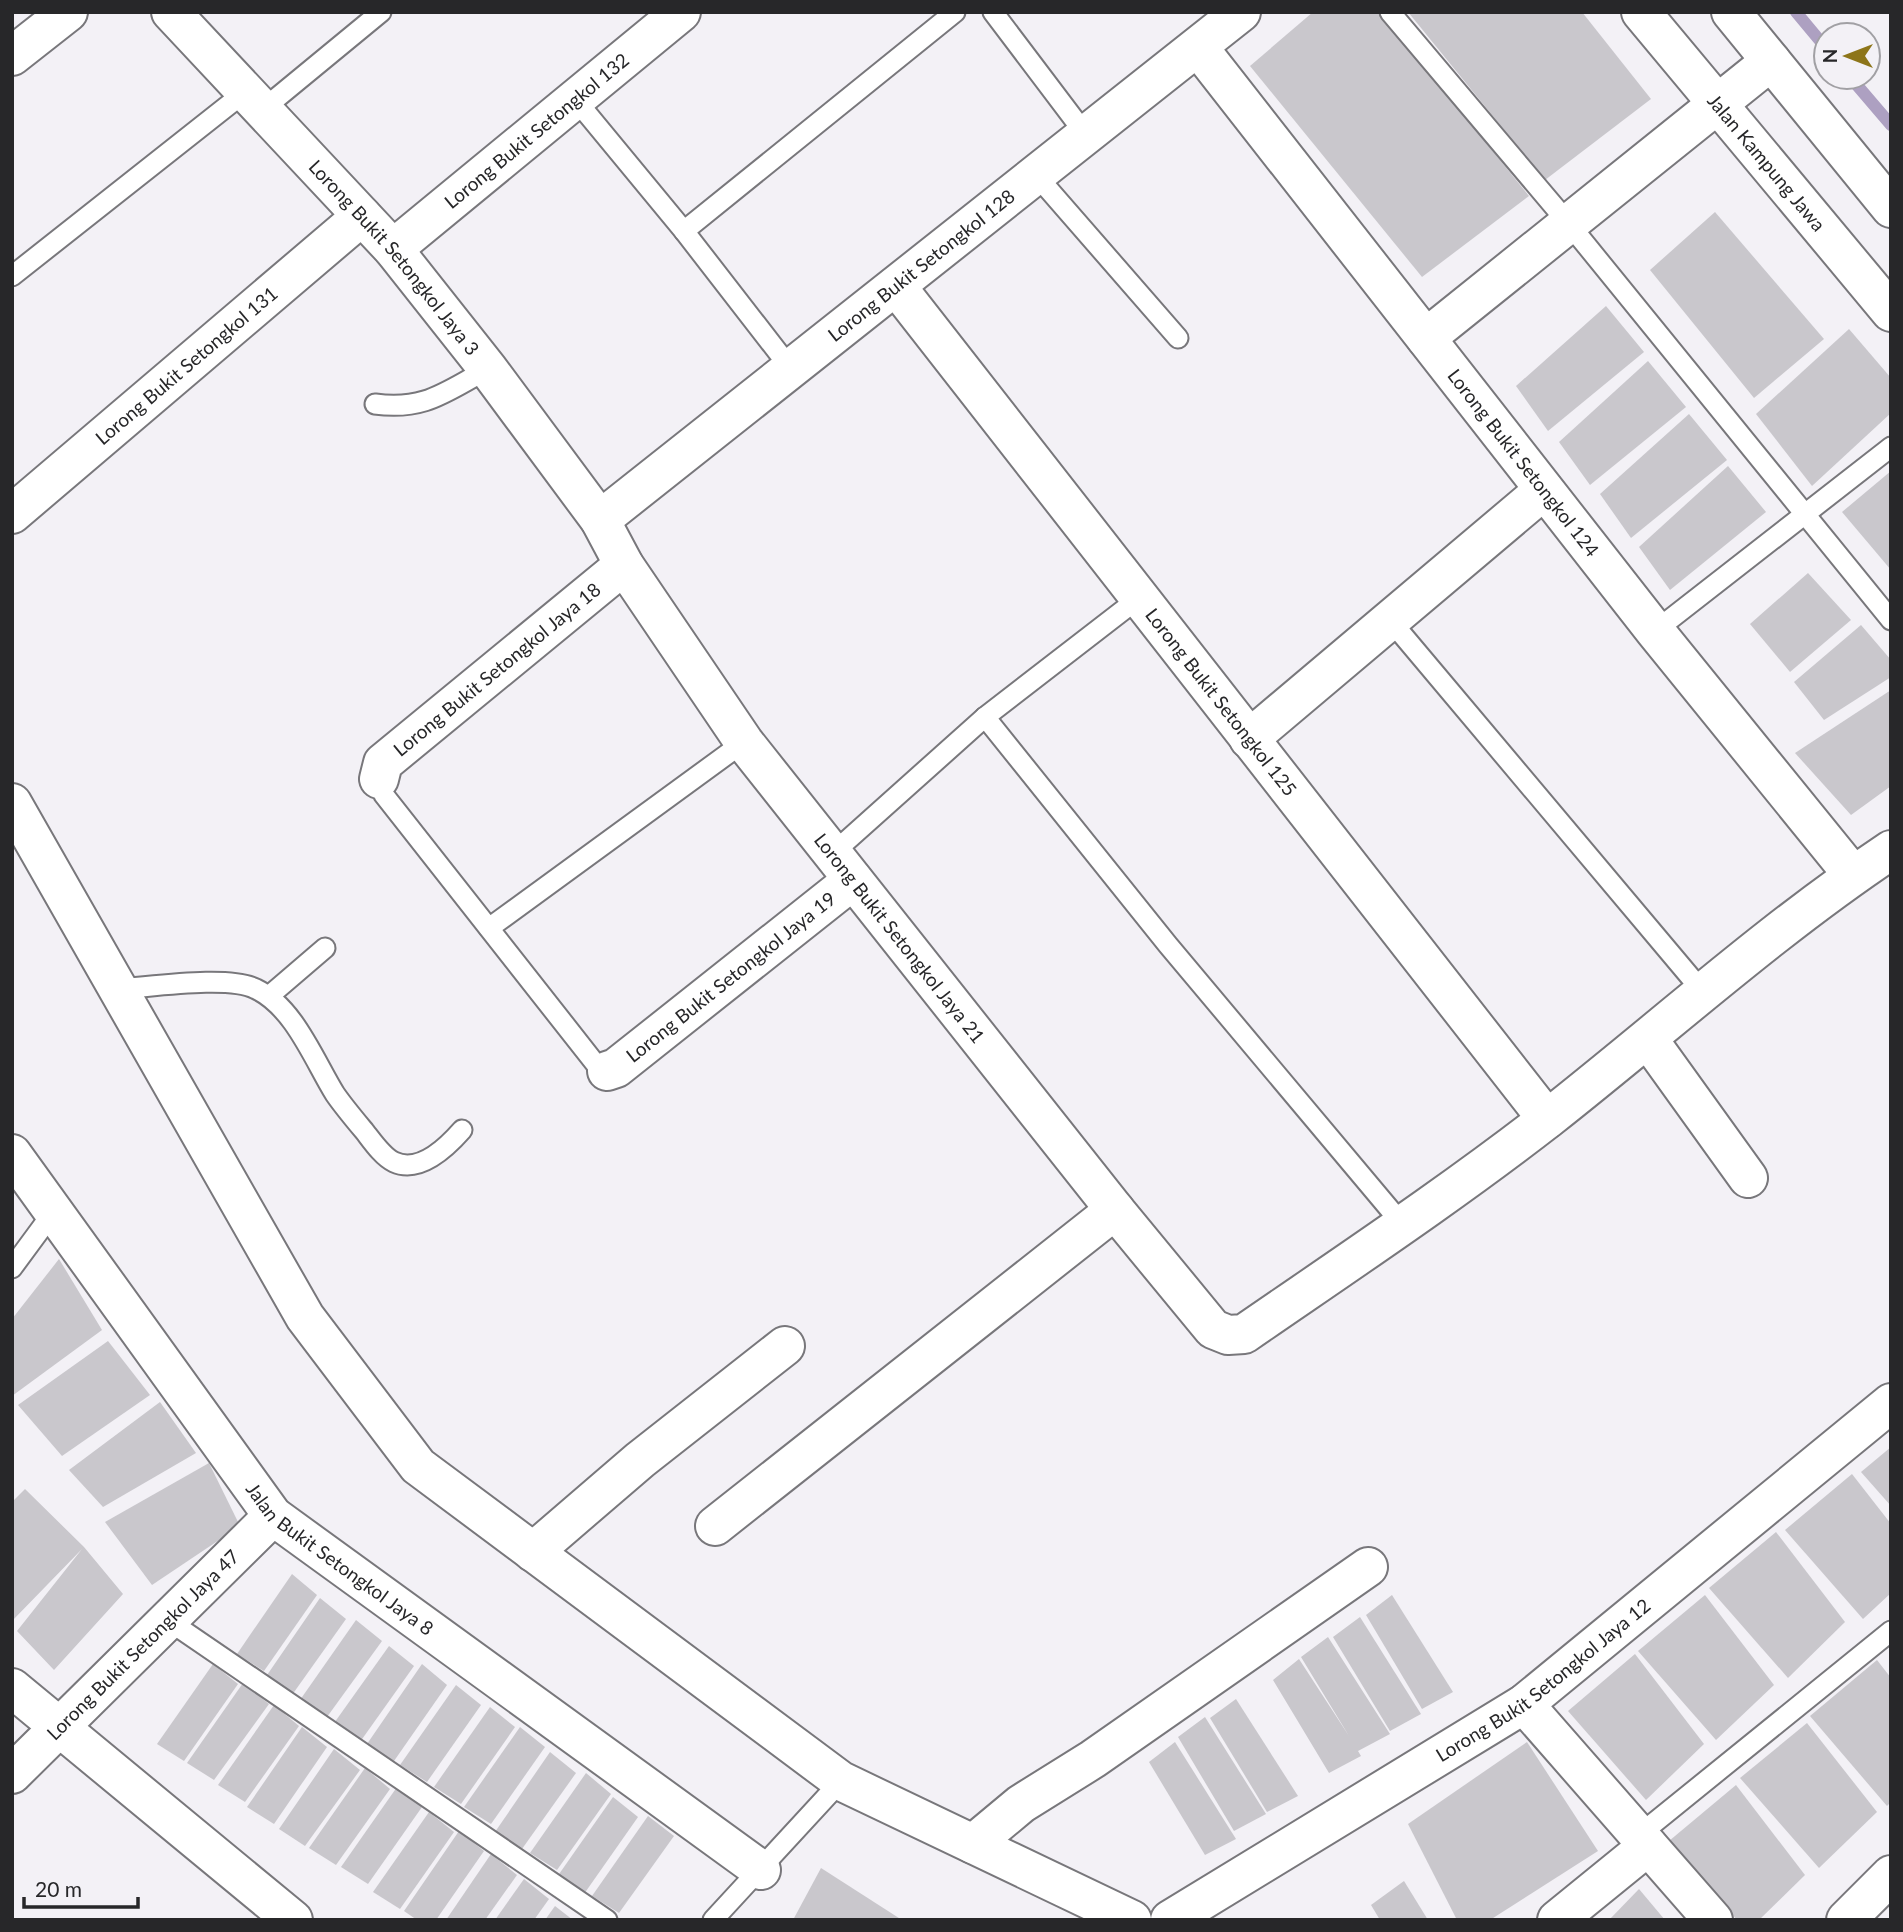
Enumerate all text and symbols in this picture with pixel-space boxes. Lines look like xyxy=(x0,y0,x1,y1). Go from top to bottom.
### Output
north arrow xyxy=(1812,21,1882,91)
street label: Lorong Bukit Setongkol 132 xyxy=(440,48,633,213)
text: N xyxy=(1818,49,1841,63)
street label: Jalan Kampung Jawa xyxy=(1703,89,1831,236)
street label: Lorong Bukit Setongkol Jaya 3 xyxy=(304,155,485,360)
street label: Lorong Bukit Setongkol 128 xyxy=(823,184,1019,346)
street label: Lorong Bukit Setongkol 131 xyxy=(90,281,282,449)
street label: Lorong Bukit Setongkol 124 xyxy=(1443,364,1604,561)
street label: Lorong Bukit Setongkol Jaya 18 xyxy=(389,577,605,761)
street label: Lorong Bukit Setongkol 125 xyxy=(1141,603,1302,800)
street label: Lorong Bukit Setongkol Jaya 21 xyxy=(810,828,990,1047)
street label: Lorong Bukit Setongkol Jaya 19 xyxy=(621,886,840,1067)
street label: Jalan Bukit Setongkol Jaya 8 xyxy=(242,1478,438,1640)
street label: Lorong Bukit Setongkol Jaya 47 xyxy=(42,1544,243,1744)
street label: Lorong Bukit Setongkol Jaya 12 xyxy=(1431,1593,1655,1766)
scale bar xyxy=(24,1866,138,1910)
text: 20 m xyxy=(35,1876,82,1901)

